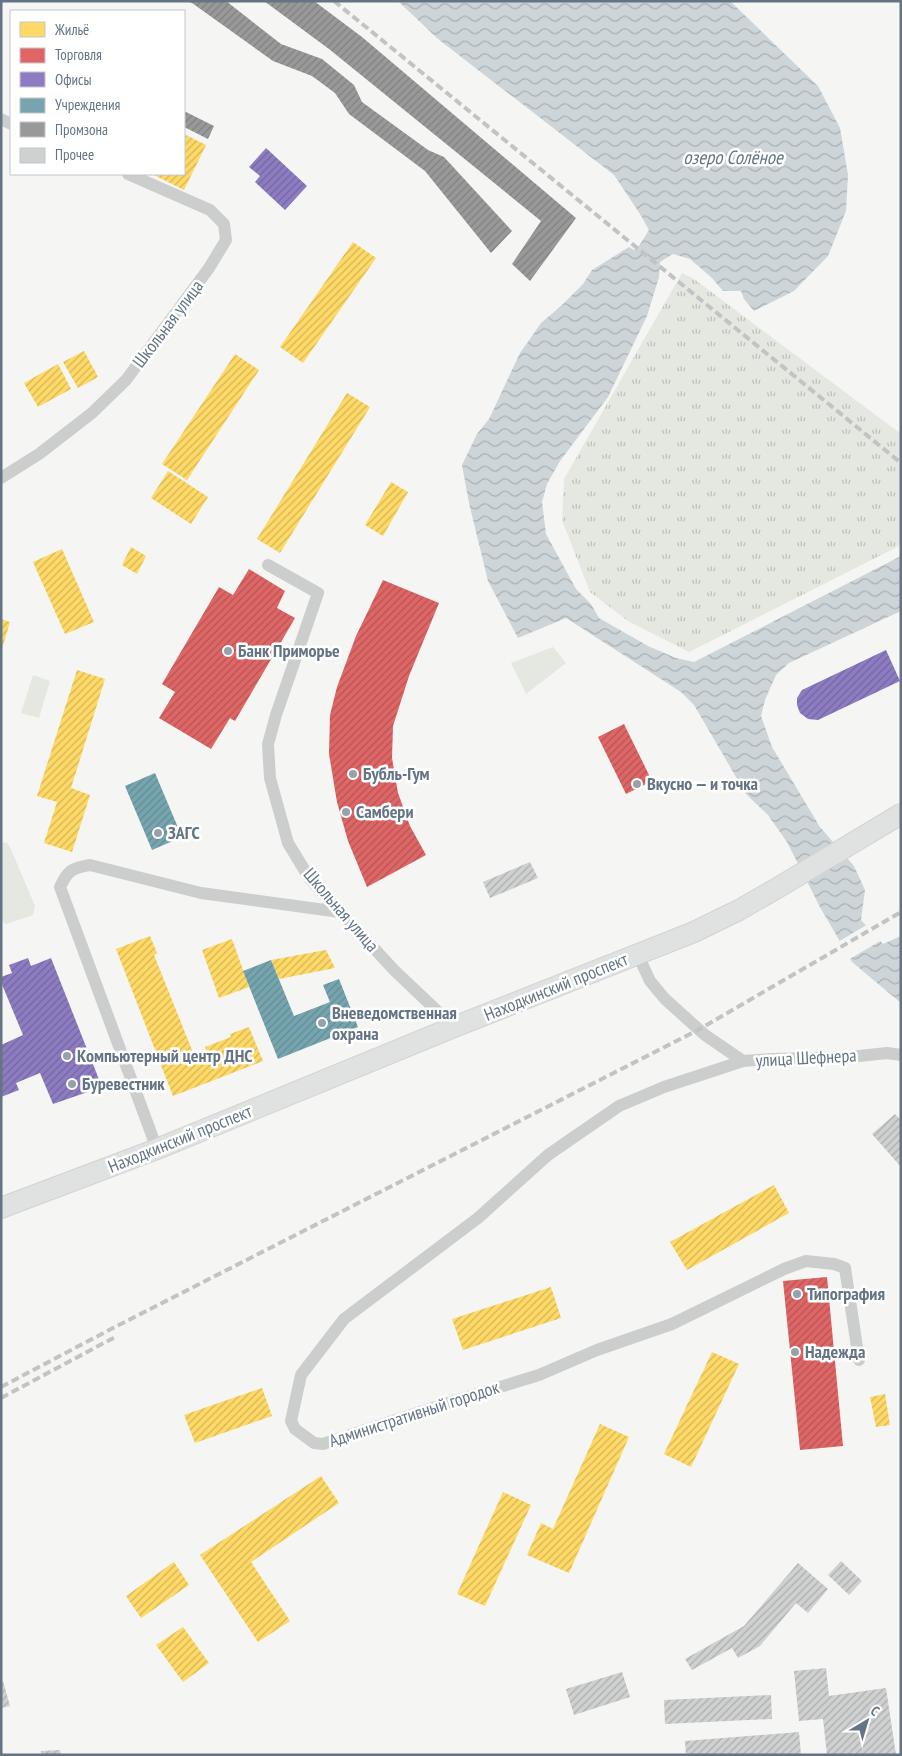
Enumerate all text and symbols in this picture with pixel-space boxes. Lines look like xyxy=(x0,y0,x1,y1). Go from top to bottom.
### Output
legend xyxy=(10,10,185,175)
text: Жильё xyxy=(54,20,89,39)
text: Торговля xyxy=(55,45,102,64)
text: Офисы xyxy=(55,70,91,89)
text: Учреждения xyxy=(55,95,121,114)
text: Промзона xyxy=(55,120,108,139)
text: Прочее xyxy=(55,145,94,164)
water label: озеро Солёное xyxy=(683,145,784,169)
street label: Школьная улица xyxy=(127,275,208,372)
place label: Банк Приморье xyxy=(238,639,340,662)
marker: Банк Приморье xyxy=(222,645,234,657)
place label: Бубль-Гум xyxy=(363,762,430,785)
marker: Бубль-Гум xyxy=(347,768,359,780)
place label: Вкусно — и точка xyxy=(647,772,758,795)
marker: Вкусно — и точка xyxy=(631,778,643,790)
place label: Самбери xyxy=(356,800,414,823)
marker: Самбери xyxy=(340,806,352,818)
place label: ЗАГС xyxy=(168,821,200,844)
marker: ЗАГС xyxy=(152,827,164,839)
street label: Школьная улица xyxy=(299,863,384,956)
street label: Находкинский проспект xyxy=(481,947,631,1026)
place label: Вневедомственная охрана xyxy=(332,1001,457,1045)
marker: Вневедомственная охрана xyxy=(316,1017,328,1029)
street label: улица Шефнера xyxy=(755,1043,857,1072)
place label: Компьютерный центр ДНС xyxy=(77,1044,252,1067)
marker: Компьютерный центр ДНС xyxy=(61,1050,73,1062)
place label: Буревестник xyxy=(82,1072,165,1095)
marker: Буревестник xyxy=(66,1078,78,1090)
street label: Находкинский проспект xyxy=(105,1099,255,1178)
place label: Типография xyxy=(807,1282,885,1305)
marker: Типография xyxy=(791,1288,803,1300)
place label: Надежда xyxy=(805,1340,865,1363)
marker: Надежда xyxy=(789,1346,801,1358)
street label: Административный городок xyxy=(326,1375,502,1452)
north arrow xyxy=(842,1696,892,1746)
text: С xyxy=(867,1702,884,1720)

